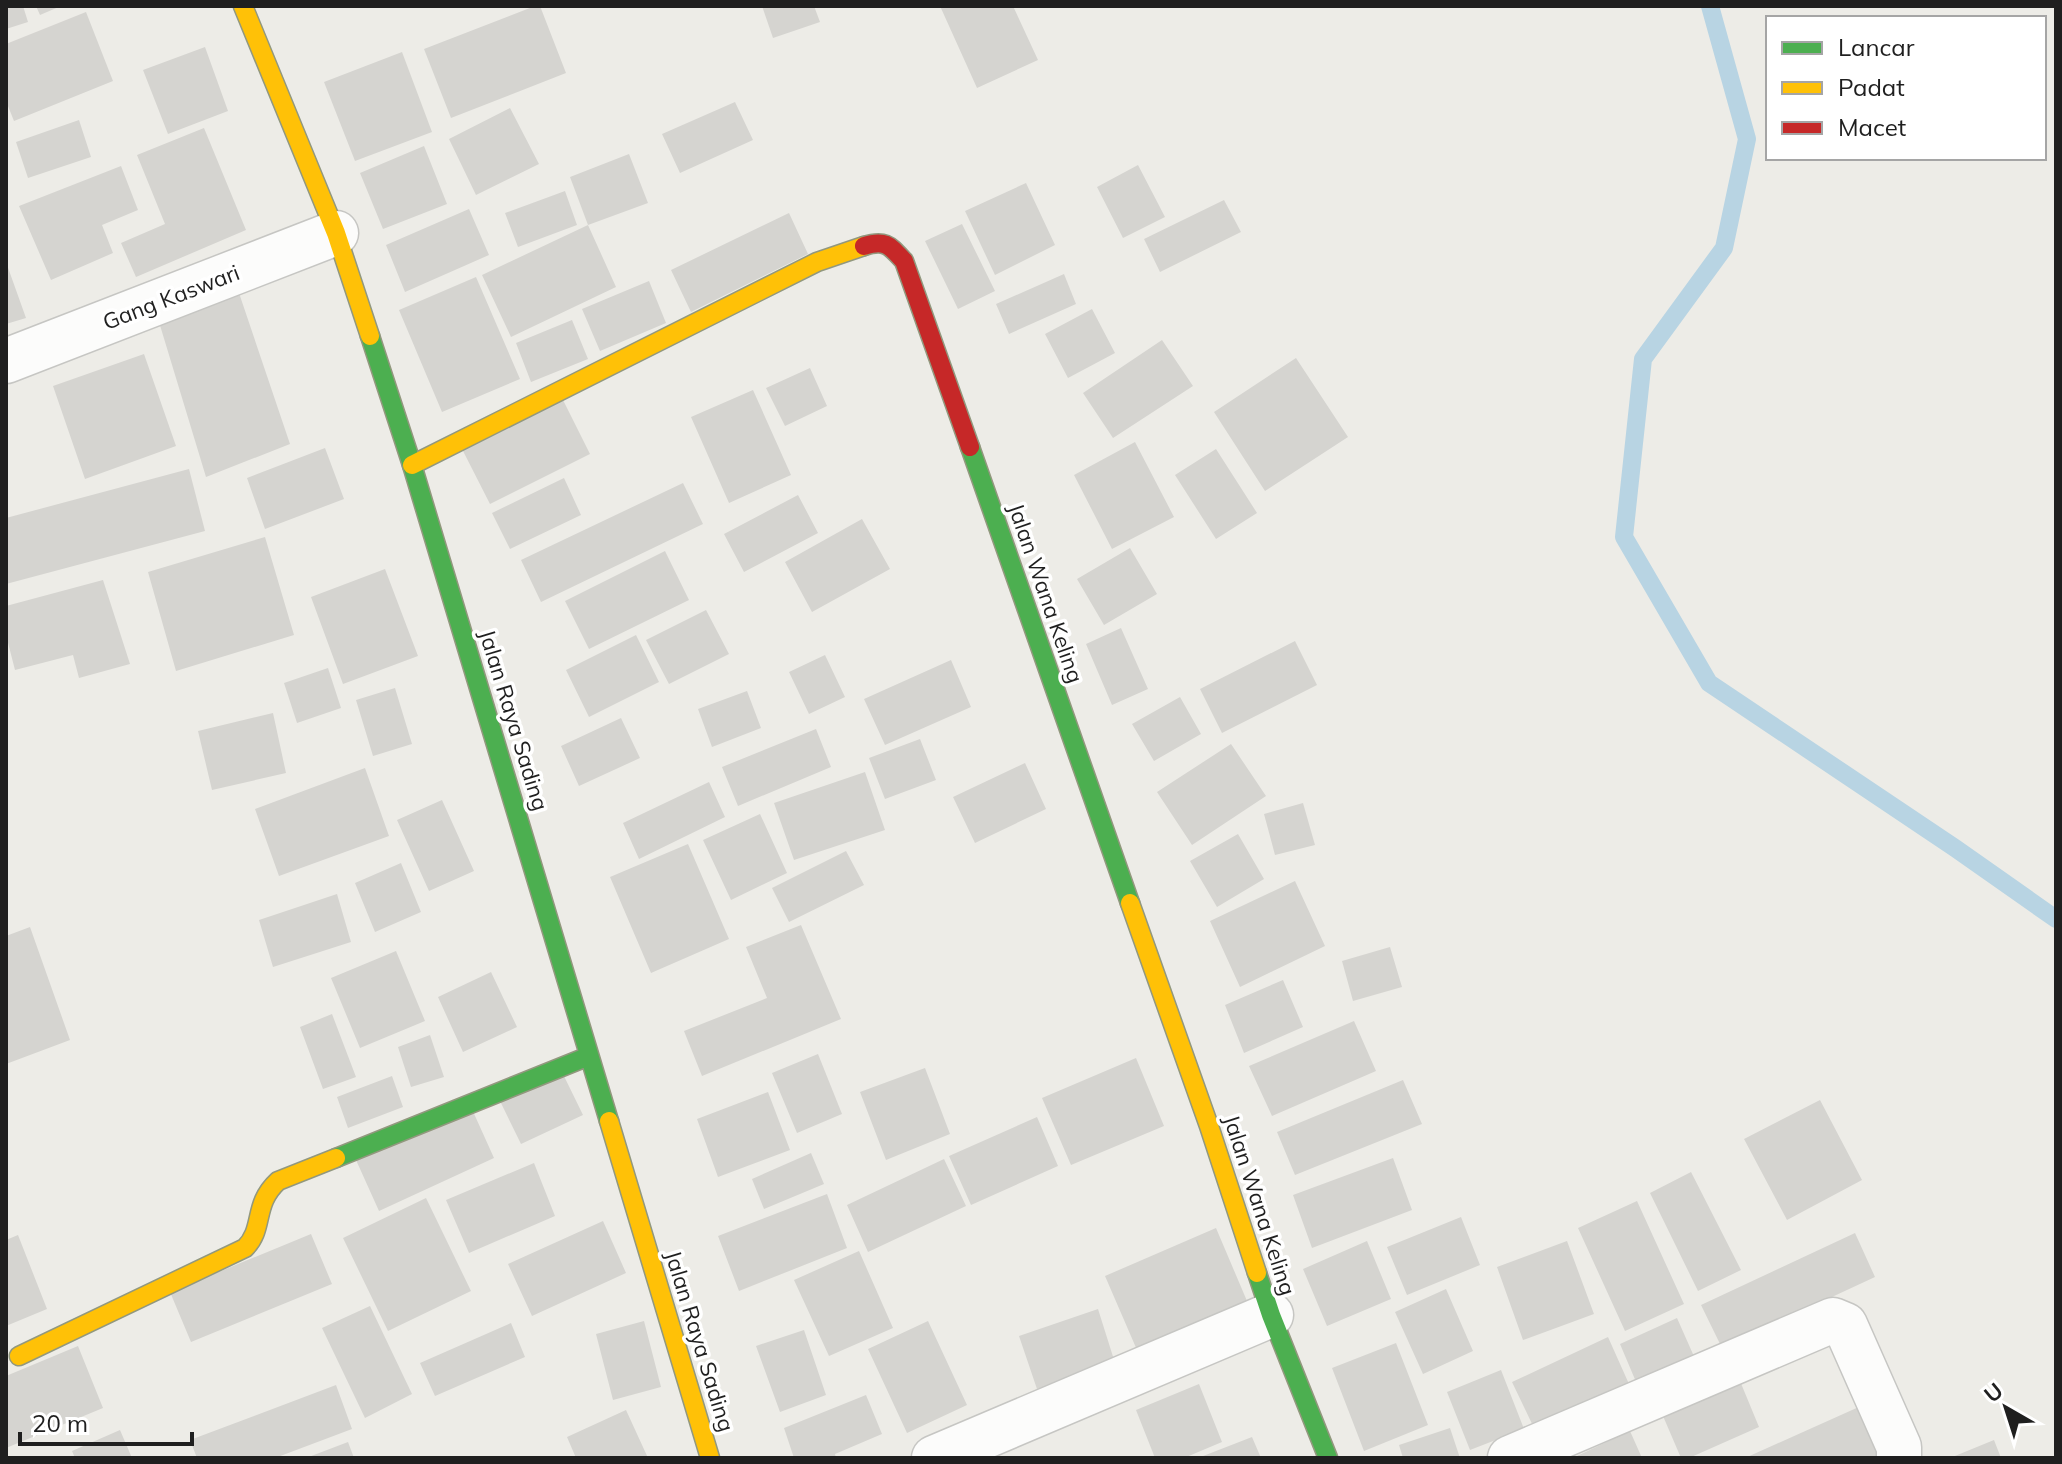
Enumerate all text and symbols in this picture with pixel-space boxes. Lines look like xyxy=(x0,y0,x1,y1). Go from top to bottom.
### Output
legend xyxy=(1766,16,2046,160)
text: Lancar xyxy=(1838,32,1915,62)
text: Padat xyxy=(1838,72,1905,102)
text: Macet xyxy=(1838,112,1906,142)
street label: Gang Kaswari xyxy=(99,258,243,336)
street label: Jalan Wana Keling xyxy=(1002,500,1090,686)
street label: Jalan Raya Sading xyxy=(473,626,555,814)
street label: Jalan Wana Keling xyxy=(1218,1111,1302,1299)
street label: Jalan Raya Sading xyxy=(659,1247,741,1435)
north arrow xyxy=(1966,1368,2046,1448)
text: U xyxy=(1978,1376,2009,1408)
scale bar xyxy=(20,1396,192,1446)
text: 20 m xyxy=(32,1408,88,1438)

